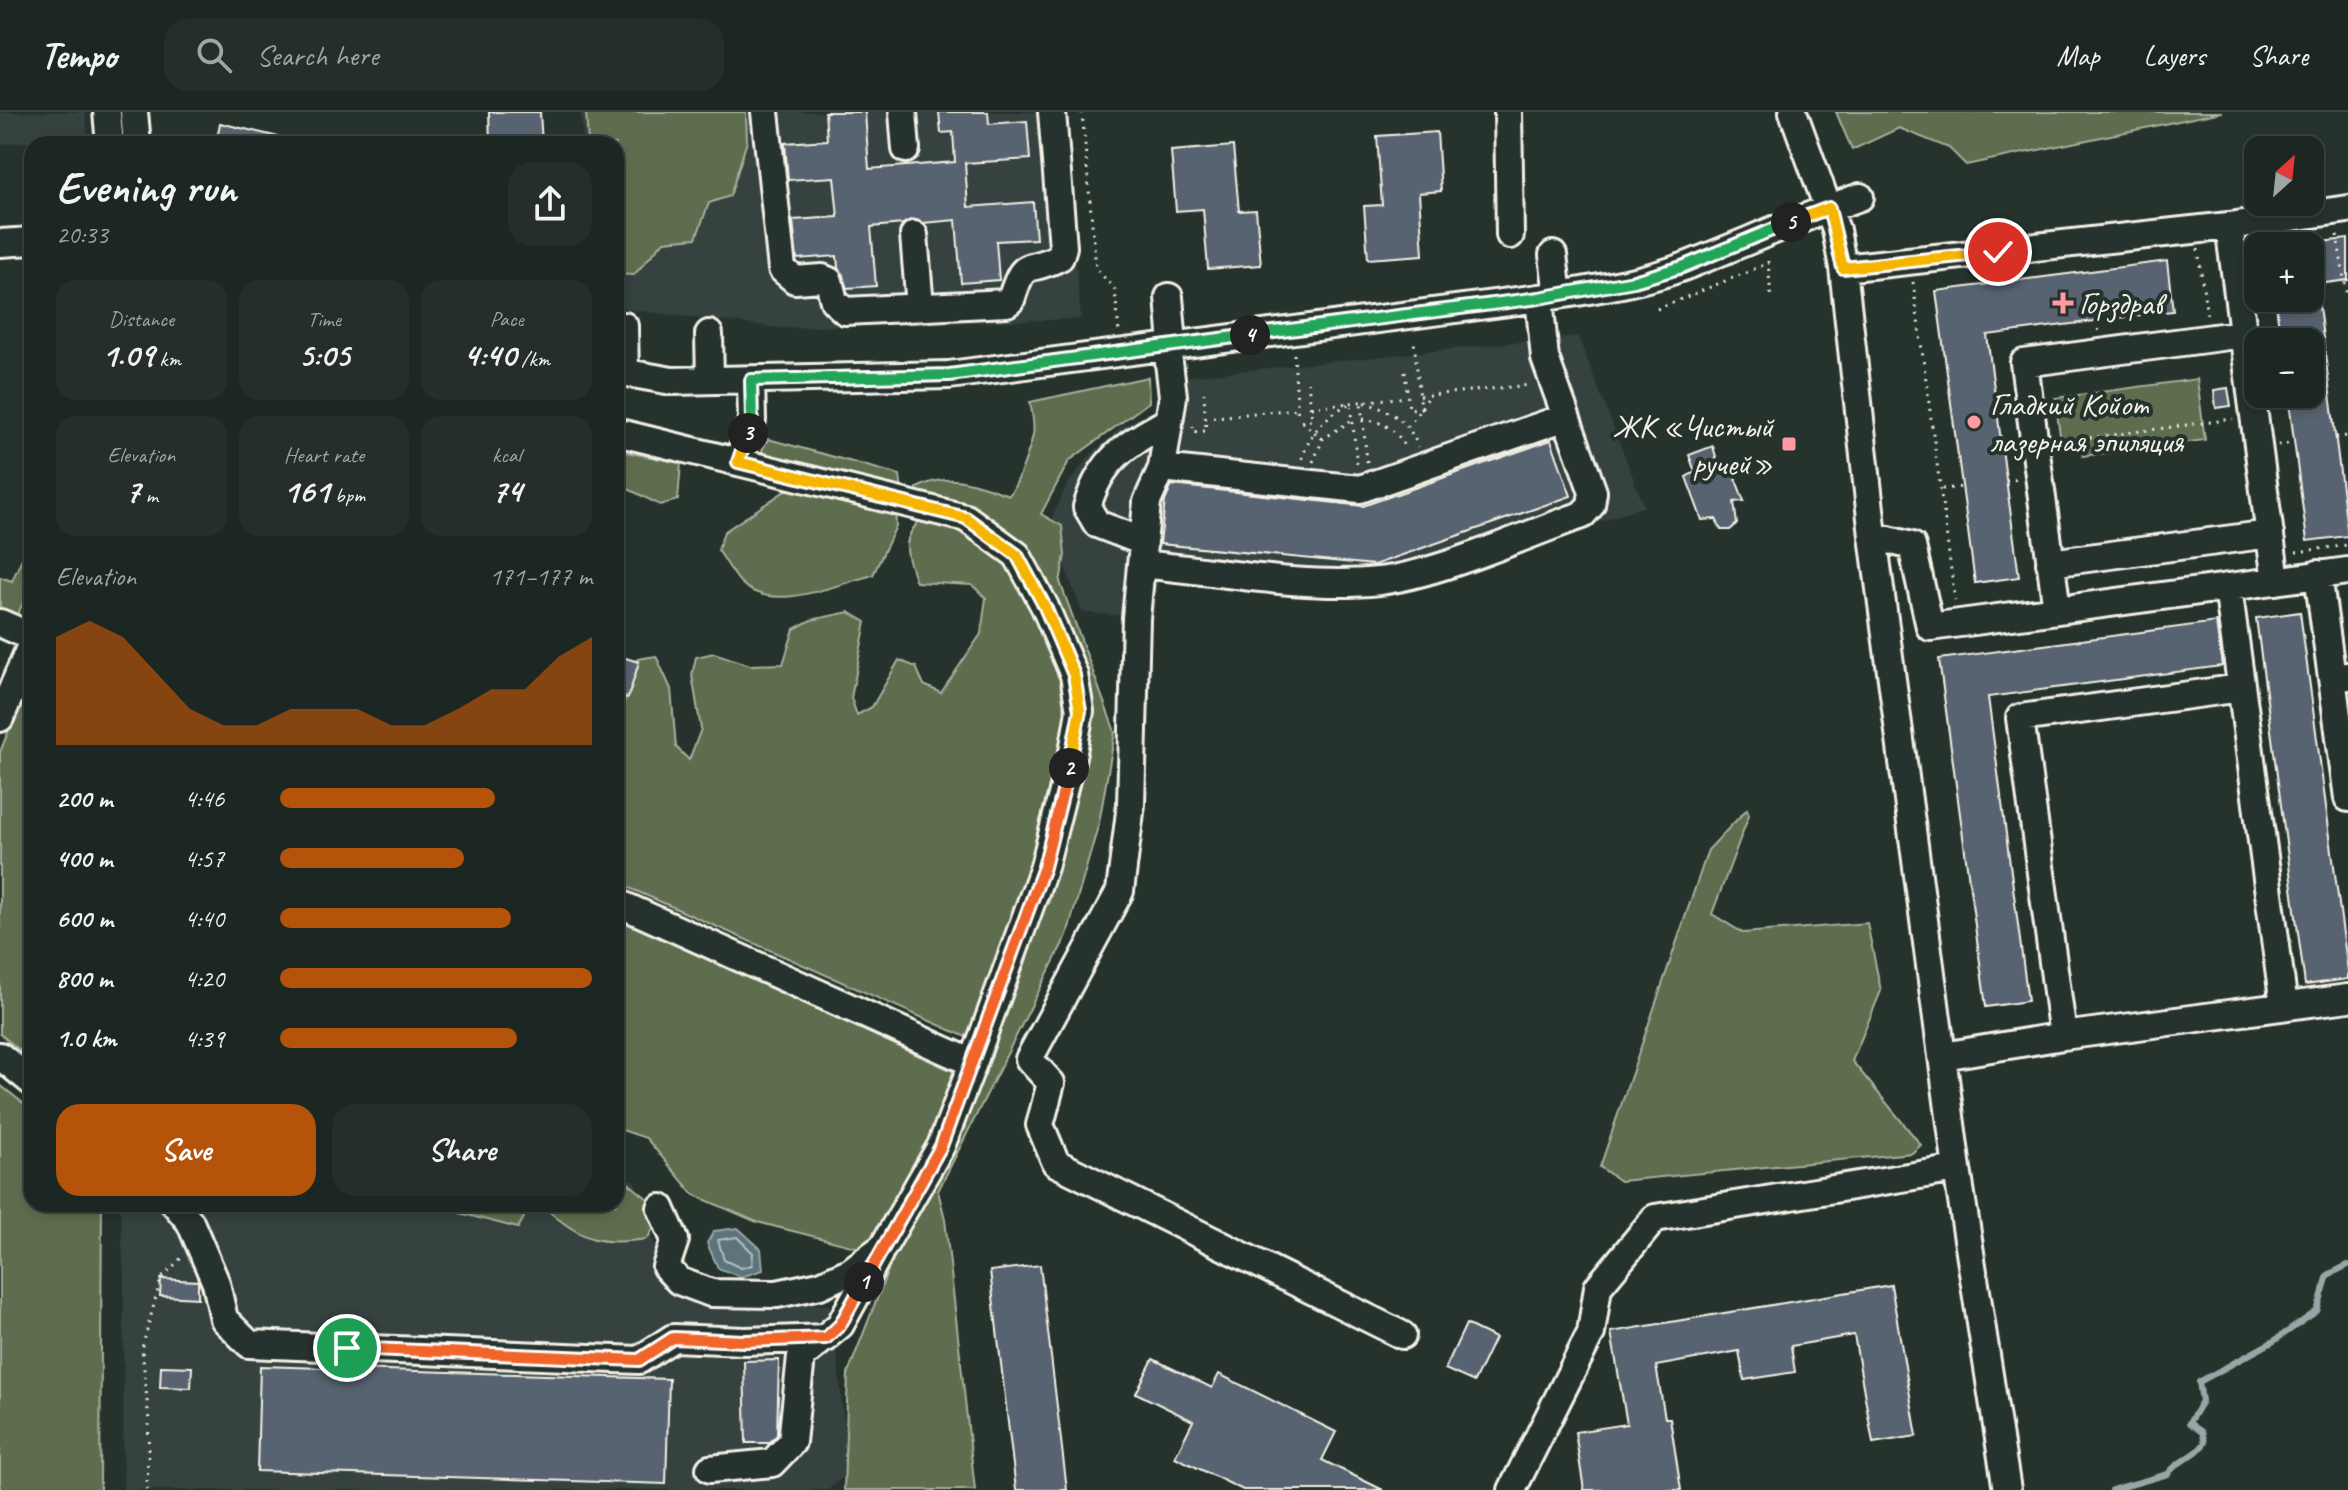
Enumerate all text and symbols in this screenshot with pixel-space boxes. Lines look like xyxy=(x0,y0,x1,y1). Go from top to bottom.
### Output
search box xyxy=(164,19,724,91)
text: Tempo xyxy=(40,32,116,79)
icon: search xyxy=(192,33,236,77)
text: Search here xyxy=(256,36,379,74)
text: Map xyxy=(2057,38,2100,73)
text: Layers xyxy=(2144,38,2205,73)
text: Share xyxy=(2249,38,2308,73)
north arrow xyxy=(2244,136,2324,216)
map controls xyxy=(2244,136,2324,408)
text: Evening run xyxy=(56,160,236,215)
button: share xyxy=(508,162,592,246)
pin: 5 xyxy=(1771,202,1811,242)
text: 5 xyxy=(1786,208,1796,236)
text: 20:33 xyxy=(56,218,108,251)
pin xyxy=(1964,218,2032,286)
icon: check xyxy=(1976,230,2020,274)
button: + xyxy=(2244,232,2324,312)
place label: Горздрав xyxy=(2079,283,2168,324)
marker: Горздрав xyxy=(2054,294,2072,312)
text: Distance xyxy=(109,305,174,333)
text: Time xyxy=(307,305,341,333)
text: Pace xyxy=(490,305,524,333)
pin: 4 xyxy=(1230,315,1270,355)
text: 4 xyxy=(1245,321,1255,349)
button: − xyxy=(2244,328,2324,408)
text: 1.09 xyxy=(102,333,154,376)
text: 5:05 xyxy=(298,333,350,376)
text: 4:40 xyxy=(463,333,516,376)
text: km xyxy=(154,345,181,373)
text: /km xyxy=(516,345,550,373)
place label: Гладкий Койот лазерная эпиляция xyxy=(1990,384,2185,462)
place label: ЖК «Чистый ручей» xyxy=(1613,406,1775,484)
pin: 3 xyxy=(728,413,768,453)
marker: Гладкий Койот лазерная эпиляция xyxy=(1965,413,1983,431)
text: 3 xyxy=(743,419,753,447)
marker: ЖК «Чистый ручей» xyxy=(1780,435,1798,453)
text: Elevation xyxy=(107,441,175,469)
text: Heart rate xyxy=(284,441,364,469)
text: kcal xyxy=(492,441,521,469)
text: 7 xyxy=(125,469,140,512)
text: 161 xyxy=(283,469,330,512)
text: 74 xyxy=(491,469,522,512)
text: m xyxy=(140,481,158,509)
text: bpm xyxy=(330,481,365,509)
text: Elevation xyxy=(56,560,136,593)
text: 171–177 m xyxy=(489,560,592,593)
pin: 2 xyxy=(1049,748,1089,788)
text: 2 xyxy=(1064,754,1074,782)
text: 200 m xyxy=(56,782,112,815)
text: 4:46 xyxy=(184,782,224,815)
text: 400 m xyxy=(56,842,112,875)
text: 4:57 xyxy=(184,842,224,875)
text: 600 m xyxy=(56,902,113,935)
text: 4:40 xyxy=(184,902,224,935)
text: 800 m xyxy=(56,962,112,995)
text: 4:20 xyxy=(184,962,224,995)
text: 1.0 km xyxy=(56,1022,116,1055)
text: 4:39 xyxy=(184,1022,224,1055)
button: Save xyxy=(56,1104,316,1196)
button: Share xyxy=(332,1104,592,1196)
pin: 1 xyxy=(844,1262,884,1302)
text: 1 xyxy=(859,1268,869,1296)
pin xyxy=(313,1314,381,1382)
icon: arrive xyxy=(325,1326,369,1370)

